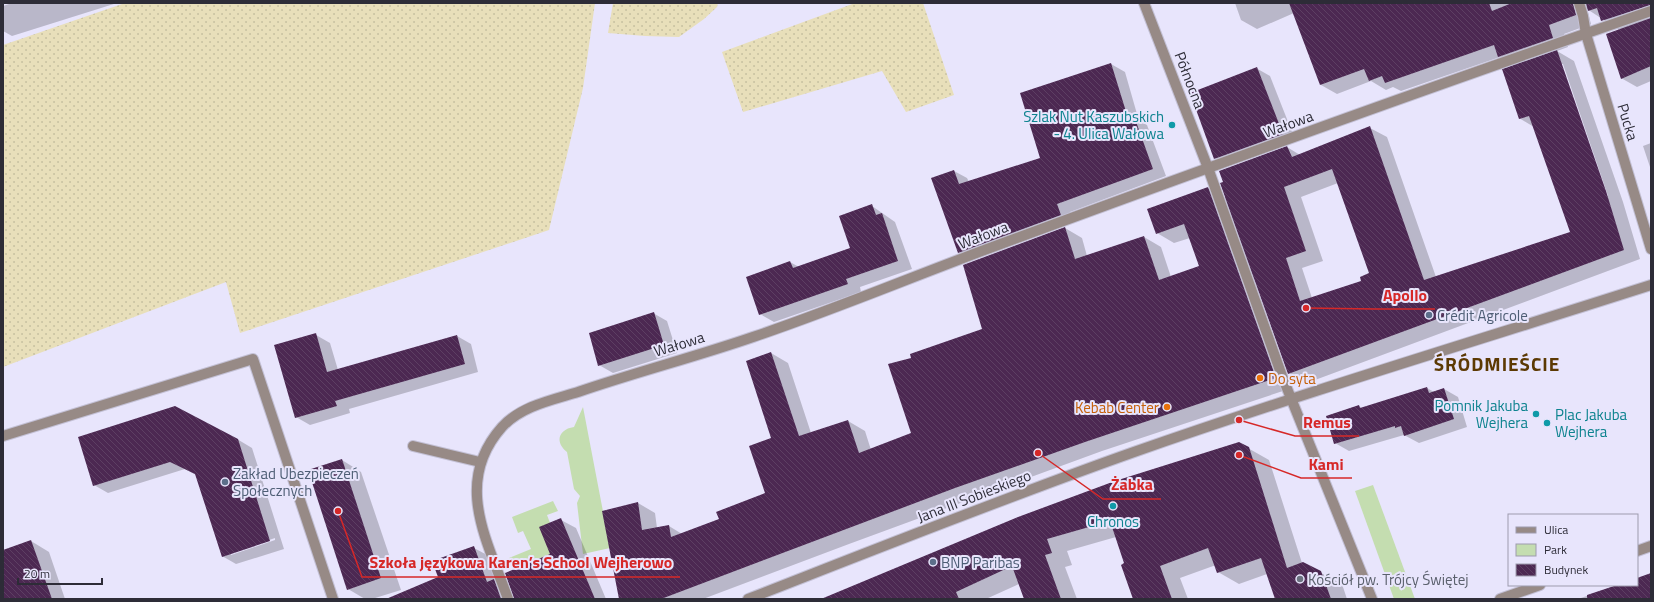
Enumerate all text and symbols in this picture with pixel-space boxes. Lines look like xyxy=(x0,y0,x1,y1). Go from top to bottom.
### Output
street label: Północna xyxy=(1169,48,1212,112)
street label: Pucka xyxy=(1611,100,1645,144)
street label: Wałowa xyxy=(1260,104,1317,144)
place label: Szlak Nut Kaszubskich - 4. Ulica Wałowa xyxy=(1023,105,1164,145)
marker: Szlak Nut Kaszubskich - 4. Ulica Wałowa xyxy=(1167,120,1177,130)
street label: Wałowa xyxy=(955,215,1012,255)
callout: Apollo xyxy=(1375,281,1435,309)
text: Apollo xyxy=(1383,283,1427,307)
place label: Crédit Agricole xyxy=(1437,304,1528,327)
marker: Crédit Agricole xyxy=(1424,310,1434,320)
street label: Wałowa xyxy=(651,325,708,363)
district label: ŚRÓDMIEŚCIE xyxy=(1434,349,1560,378)
place label: Do syta xyxy=(1268,367,1316,390)
marker: Do syta xyxy=(1255,373,1265,383)
place label: Pomnik Jakuba Wejhera xyxy=(1434,394,1528,434)
place label: Kebab Center xyxy=(1075,396,1159,419)
marker: Kebab Center xyxy=(1162,402,1172,412)
place label: Plac Jakuba Wejhera xyxy=(1555,403,1628,443)
callout: Remus xyxy=(1295,408,1359,436)
marker: Pomnik Jakuba Wejhera xyxy=(1531,409,1541,419)
text: Remus xyxy=(1303,410,1351,434)
marker: Plac Jakuba Wejhera xyxy=(1542,418,1552,428)
callout: Kami xyxy=(1301,450,1352,478)
text: Kami xyxy=(1308,452,1344,476)
place label: Zakład Ubezpieczeń Społecznych xyxy=(233,462,359,502)
street label: Jana III Sobieskiego xyxy=(914,464,1034,528)
callout: Żabka xyxy=(1103,471,1161,499)
text: Żabka xyxy=(1111,472,1153,496)
marker: Zakład Ubezpieczeń Społecznych xyxy=(220,477,230,487)
marker: Chronos xyxy=(1108,501,1118,511)
place label: Chronos xyxy=(1087,510,1139,533)
legend xyxy=(1508,514,1638,586)
text: Ulica xyxy=(1544,520,1568,539)
text: Park xyxy=(1544,540,1567,559)
callout: Szkoła językowa Karen’s School Wejherowo xyxy=(362,549,680,577)
text: Szkoła językowa Karen’s School Wejherowo xyxy=(370,550,672,574)
place label: BNP Paribas xyxy=(941,551,1020,574)
marker: BNP Paribas xyxy=(928,557,938,567)
scale bar xyxy=(18,560,102,586)
text: Budynek xyxy=(1544,560,1588,579)
text: 20 m xyxy=(24,564,50,583)
place label: Kościół pw. Trójcy Świętej xyxy=(1308,568,1469,591)
marker: Kościół pw. Trójcy Świętej xyxy=(1295,574,1305,584)

